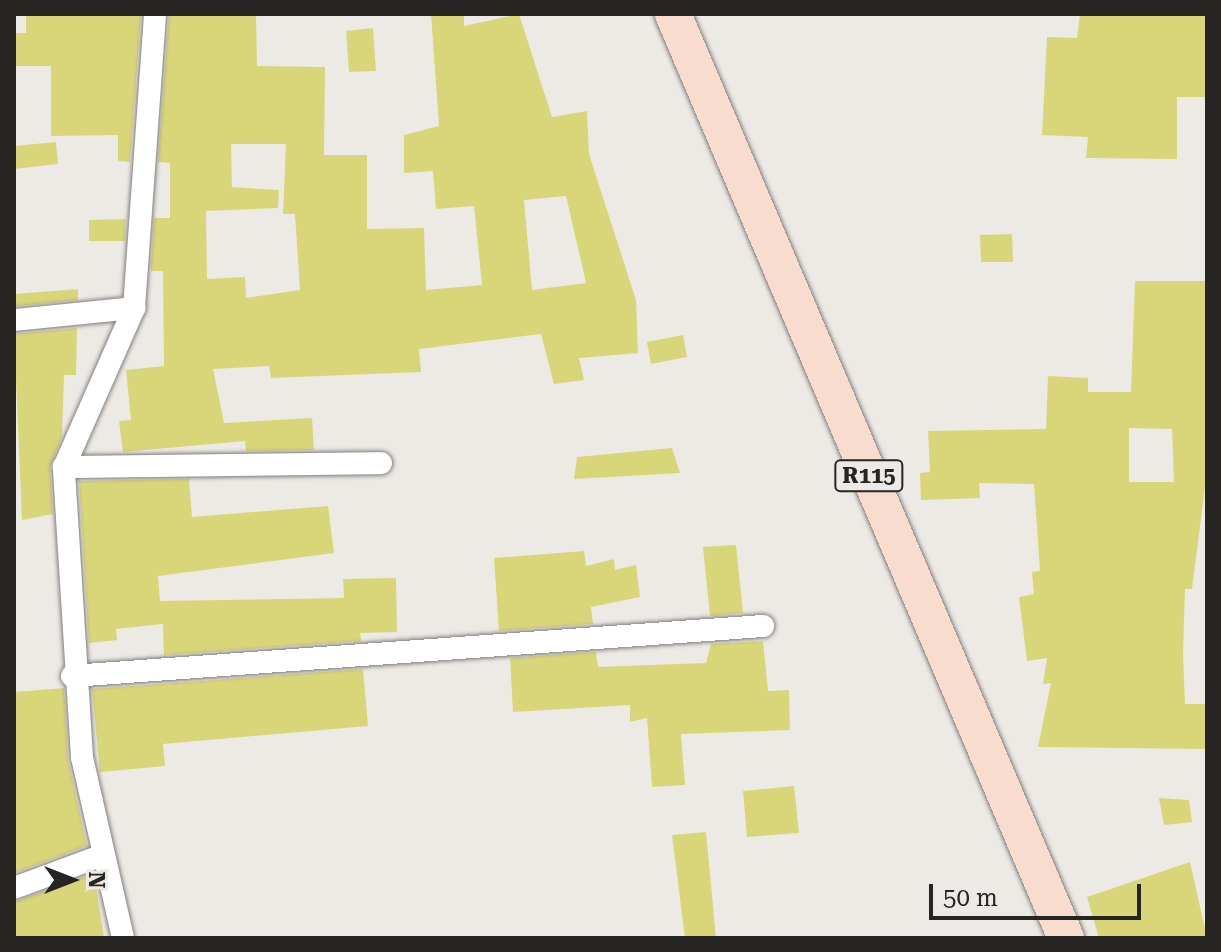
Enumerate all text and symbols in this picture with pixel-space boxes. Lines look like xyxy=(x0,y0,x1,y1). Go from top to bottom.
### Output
road number: R115 xyxy=(833,458,905,494)
north arrow xyxy=(32,840,112,920)
scale bar xyxy=(933,868,1145,918)
text: N xyxy=(84,872,109,888)
text: 50 m xyxy=(943,884,998,912)

